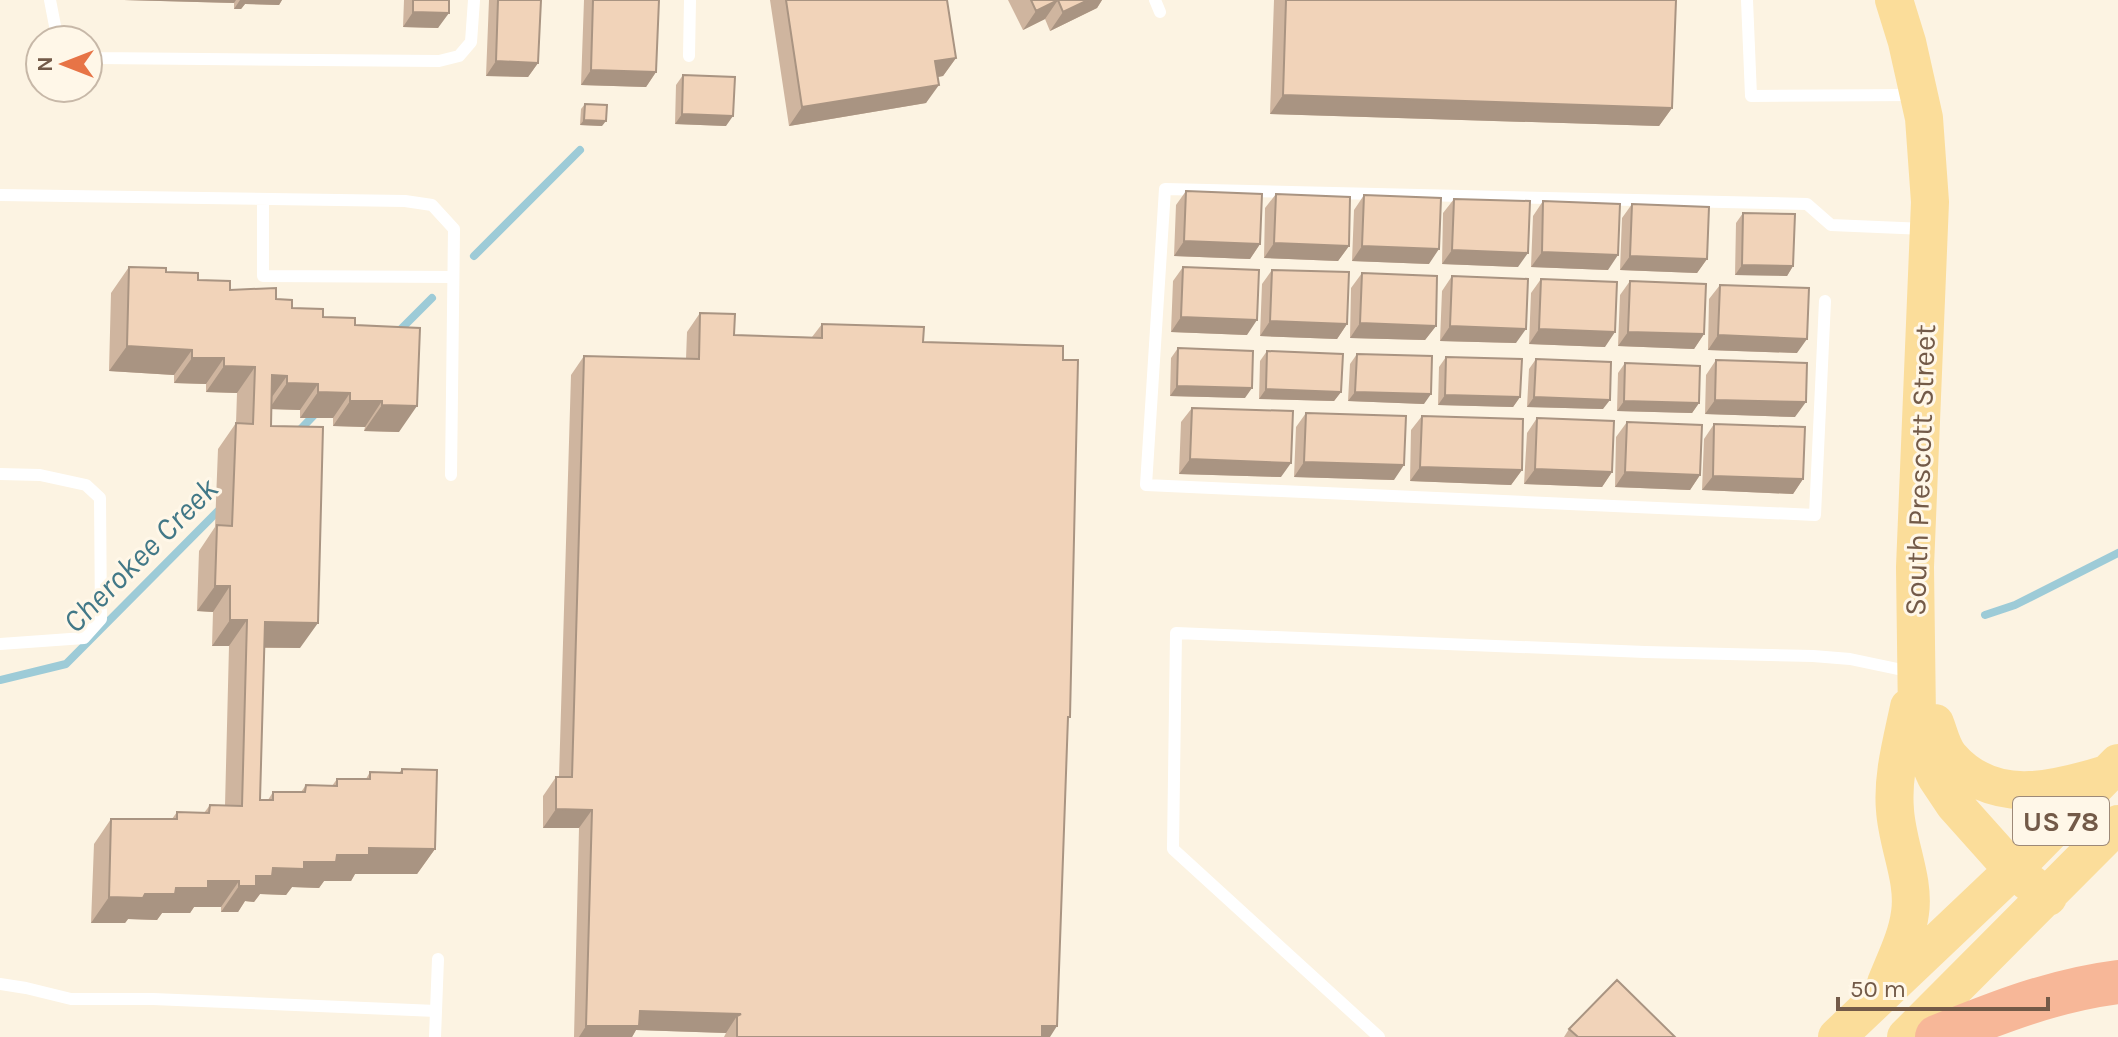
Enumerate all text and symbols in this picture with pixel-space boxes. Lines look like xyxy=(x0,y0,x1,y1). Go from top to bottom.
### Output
north arrow xyxy=(24,24,104,104)
text: N xyxy=(32,56,58,72)
street label: South Prescott Street xyxy=(1897,324,1943,616)
water label: Cherokee Creek xyxy=(55,470,226,641)
road number: US 78 xyxy=(2013,797,2109,845)
scale bar xyxy=(1838,961,2048,1011)
text: 50 m xyxy=(1850,975,1906,1003)

